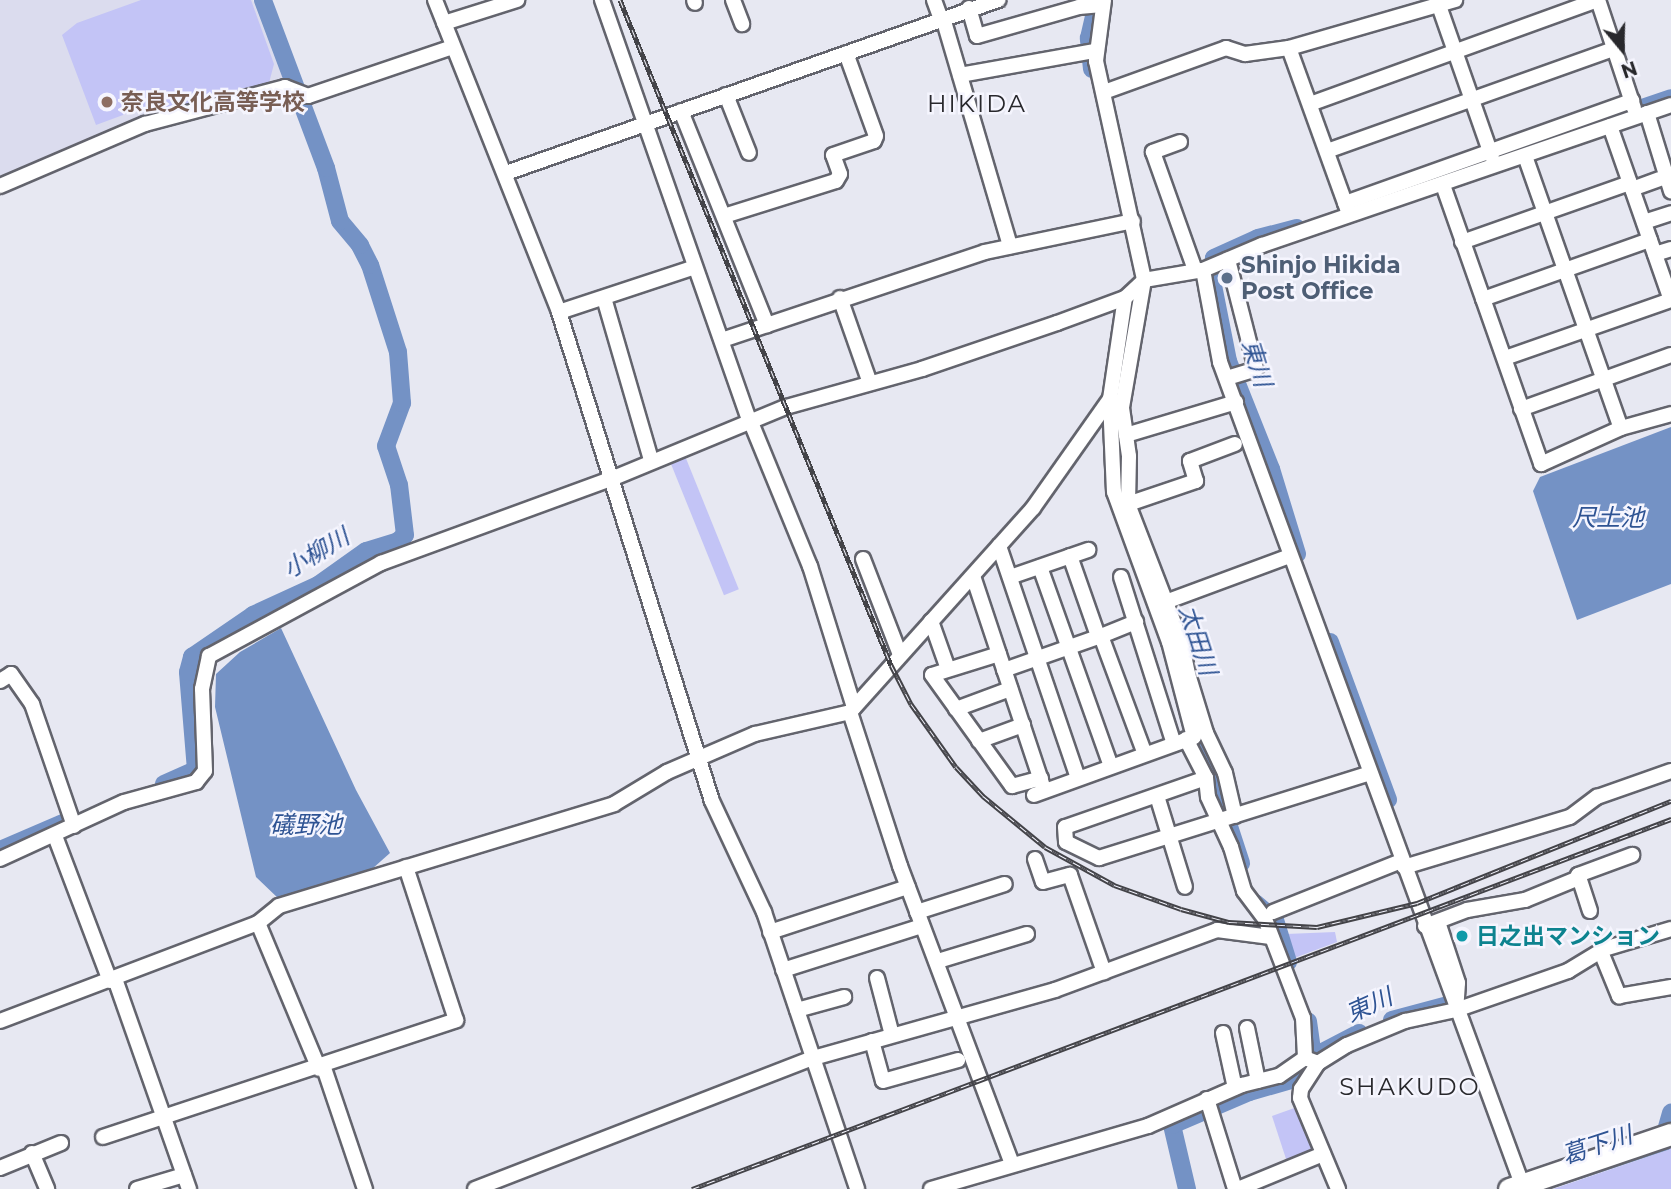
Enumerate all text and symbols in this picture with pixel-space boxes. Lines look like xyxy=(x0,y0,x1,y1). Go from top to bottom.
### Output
north arrow xyxy=(1587,14,1657,84)
text: N xyxy=(1618,56,1640,83)
place label: 奈良文化高等学校 xyxy=(121,88,305,116)
district label: HIKIDA xyxy=(928,90,1026,118)
marker: 奈良文化高等学校 xyxy=(99,94,115,110)
place label: Shinjo Hikida Post Office xyxy=(1241,251,1401,305)
marker: Shinjo Hikida Post Office xyxy=(1219,270,1235,286)
water label: 東川 xyxy=(1236,336,1278,390)
water label: 尺土池 xyxy=(1572,504,1644,532)
water label: 小柳川 xyxy=(278,522,354,584)
water label: 太田川 xyxy=(1173,601,1223,679)
water label: 礒野池 xyxy=(270,811,342,839)
place label: 日之出マンション xyxy=(1476,922,1660,950)
marker: 日之出マンション xyxy=(1454,928,1470,944)
water label: 東川 xyxy=(1341,982,1397,1028)
district label: SHAKUDO xyxy=(1340,1073,1480,1101)
water label: 葛下川 xyxy=(1558,1120,1636,1170)

